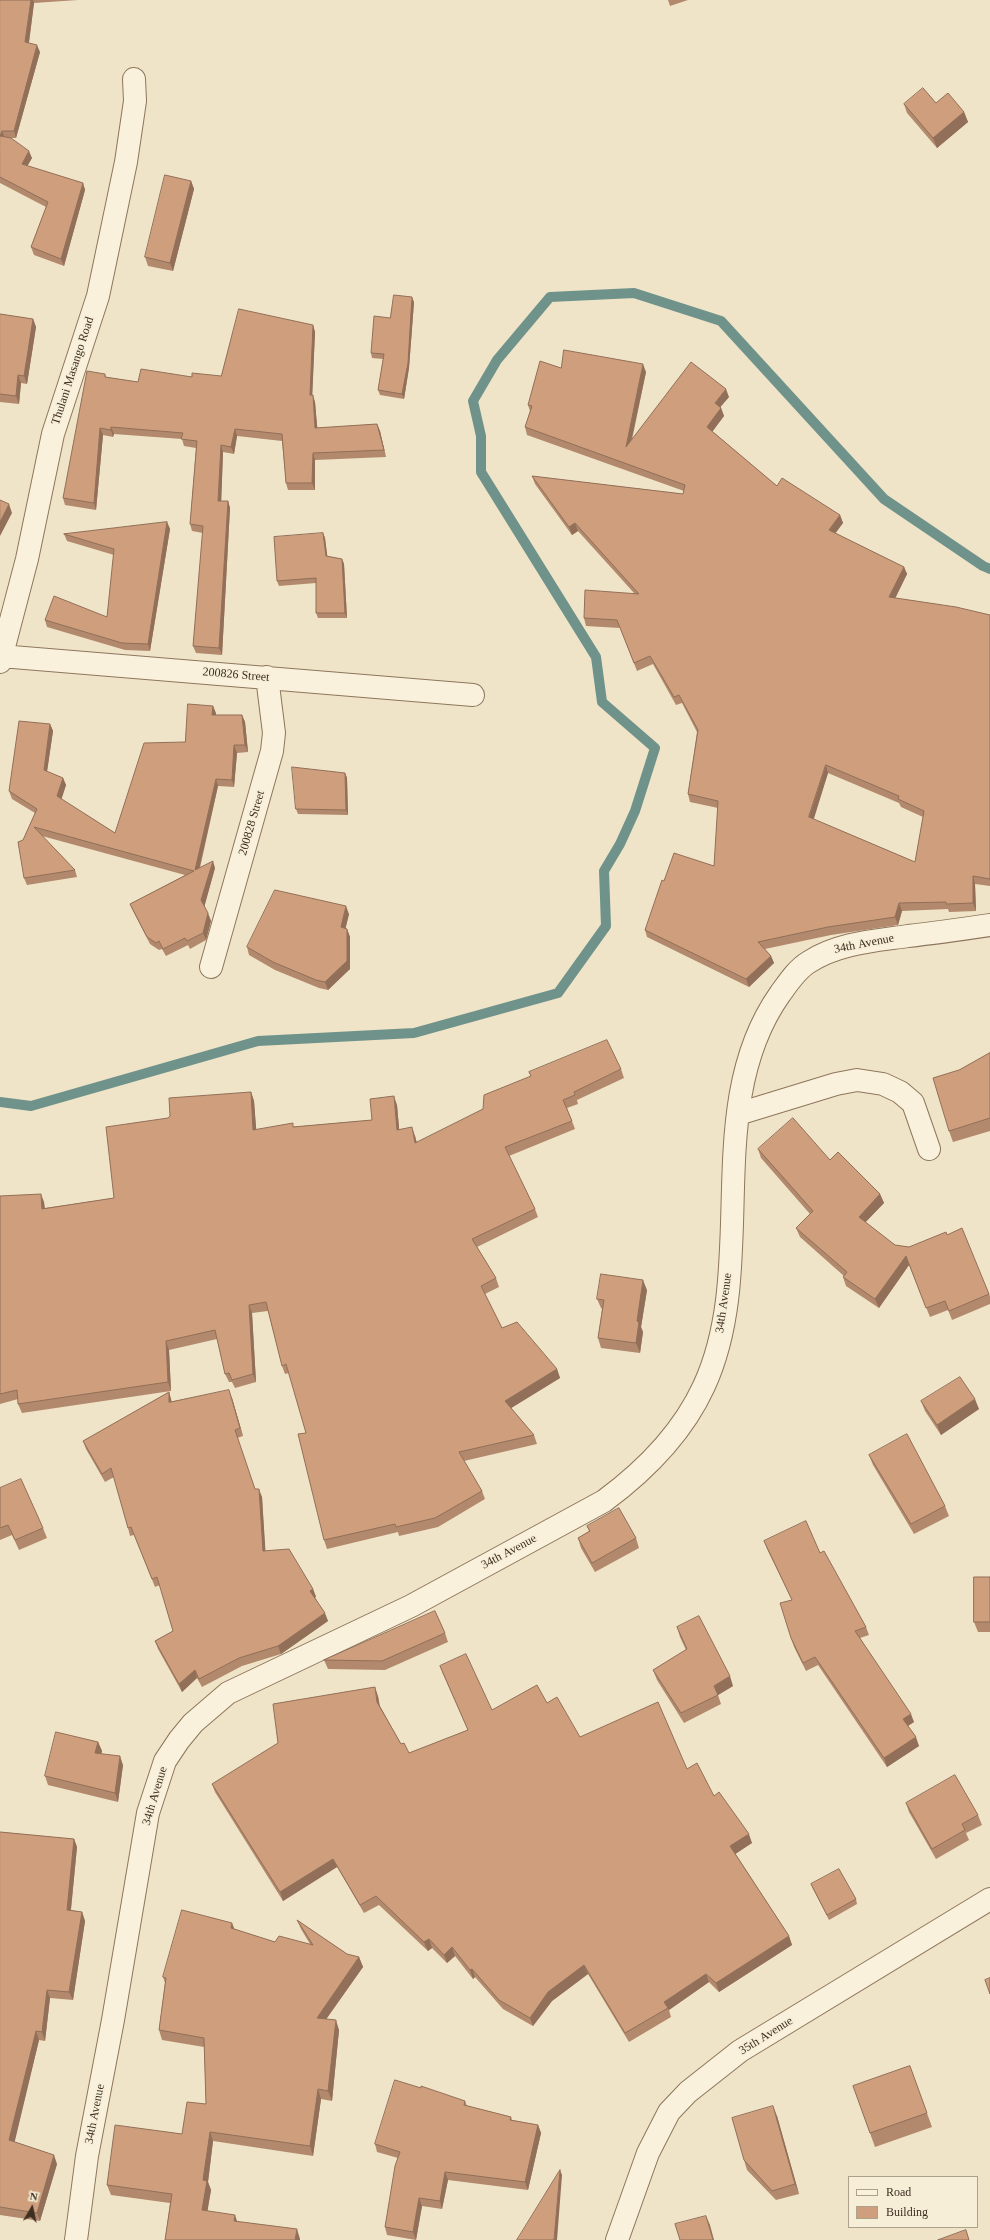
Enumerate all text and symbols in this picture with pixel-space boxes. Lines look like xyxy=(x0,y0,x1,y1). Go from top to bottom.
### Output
street label: Thulani Masango Road xyxy=(49,315,97,427)
street label: 200826 Street xyxy=(202,665,270,685)
street label: 200828 Street xyxy=(236,789,268,857)
street label: 34th Avenue xyxy=(833,931,895,957)
street label: 34th Avenue xyxy=(713,1272,735,1334)
street label: 34th Avenue xyxy=(479,1531,539,1573)
street label: 34th Avenue xyxy=(139,1765,171,1827)
street label: 35th Avenue xyxy=(736,2014,796,2058)
street label: 34th Avenue xyxy=(82,2083,108,2145)
legend xyxy=(848,2176,978,2228)
text: Road xyxy=(886,2185,911,2199)
north arrow xyxy=(12,2188,52,2228)
text: N xyxy=(29,2190,39,2203)
text: Building xyxy=(886,2205,928,2219)

